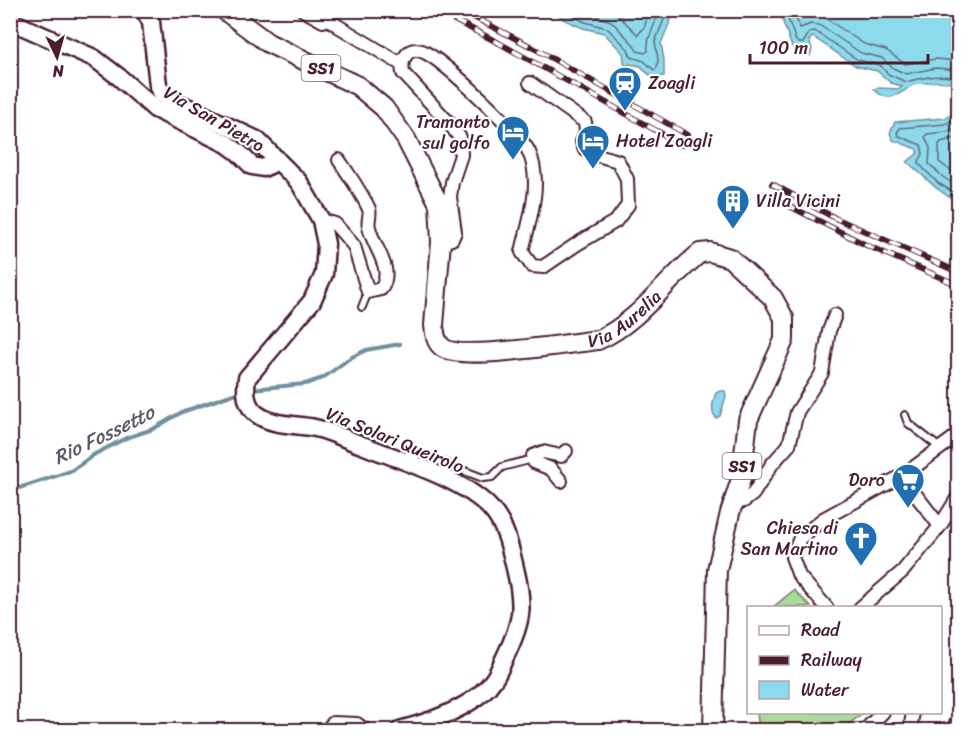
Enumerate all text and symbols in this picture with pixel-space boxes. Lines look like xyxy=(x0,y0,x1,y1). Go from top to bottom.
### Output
north arrow xyxy=(27,27,87,87)
scale bar xyxy=(750,27,928,65)
text: 100 m xyxy=(759,32,808,64)
road number: SS1 xyxy=(302,55,340,81)
text: N xyxy=(51,56,66,86)
station icon: Zoagli xyxy=(607,65,643,112)
place label: Zoagli xyxy=(648,67,696,99)
street label: Via San Pietro xyxy=(157,77,271,161)
place label: Tramonto sul golfo xyxy=(416,106,490,159)
hotel icon: Tramonto sul golfo xyxy=(495,114,531,161)
hotel icon: Hotel Zoagli xyxy=(575,123,611,170)
place label: Hotel Zoagli xyxy=(616,125,713,157)
building icon: Villa Vicini xyxy=(715,183,751,230)
place label: Villa Vicini xyxy=(756,185,841,217)
street label: Via Aurelia xyxy=(586,282,669,357)
water label: Rio Fossetto xyxy=(47,395,162,475)
street label: Via Solari Queirolo xyxy=(321,398,469,482)
road number: SS1 xyxy=(722,453,762,479)
supermarket icon: Doro xyxy=(890,462,926,509)
place label: Doro xyxy=(849,464,885,496)
place label: Chiesa di San Martino xyxy=(740,512,839,565)
church icon: Chiesa di San Martino xyxy=(843,520,879,567)
legend xyxy=(747,606,942,714)
text: Road xyxy=(801,614,841,646)
text: Railway xyxy=(801,644,863,676)
text: Water xyxy=(801,674,850,706)

